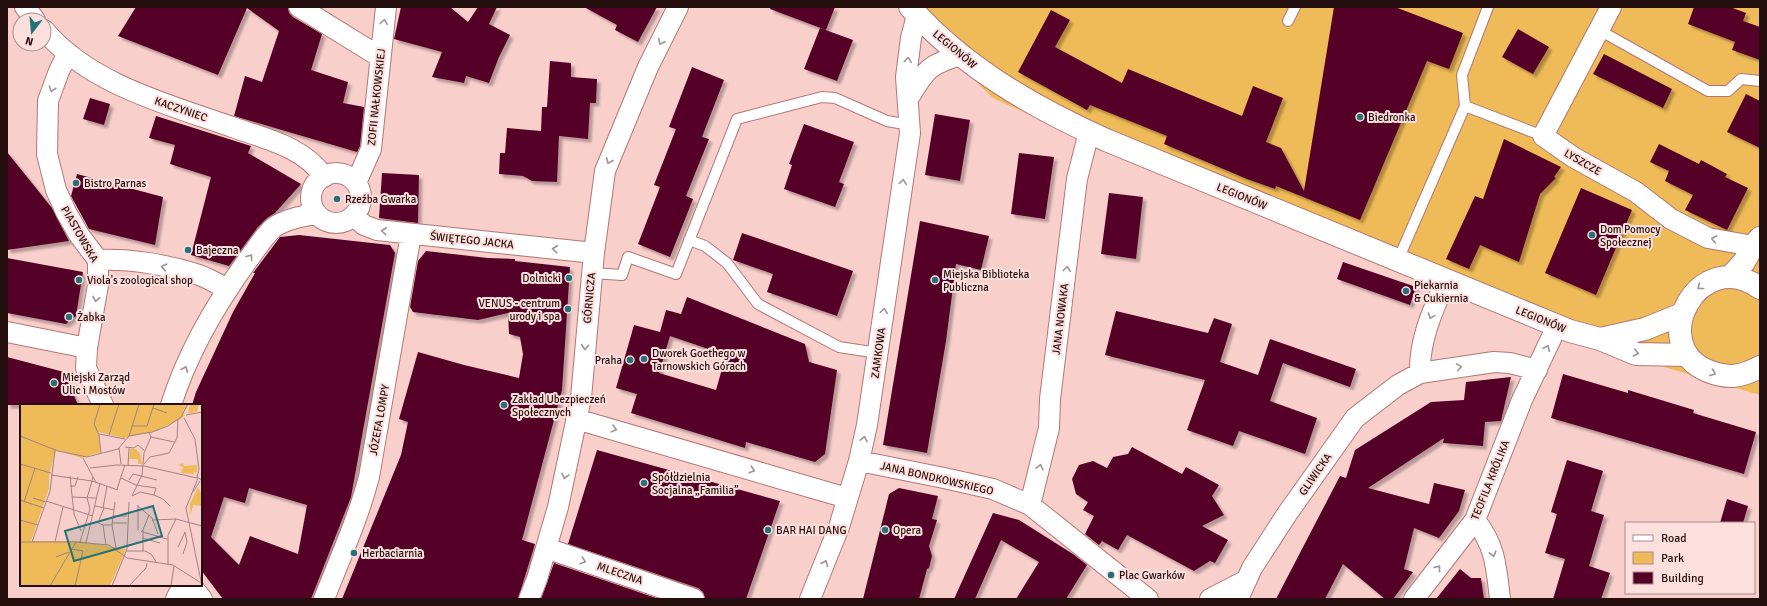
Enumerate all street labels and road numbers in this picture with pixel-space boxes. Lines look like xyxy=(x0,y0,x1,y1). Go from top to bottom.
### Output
street label: LEGIONÓW xyxy=(930,26,980,72)
street label: ZOFII NAŁKOWSKIEJ xyxy=(365,48,388,146)
street label: KACZYNIEC xyxy=(153,94,209,125)
street label: LYSZCZE xyxy=(1562,147,1604,178)
street label: LEGIONÓW xyxy=(1215,180,1270,213)
street label: PIASTOWSKA xyxy=(58,204,101,265)
street label: ŚWIĘTEGO JACKA xyxy=(429,229,515,251)
street label: GÓRNICZA xyxy=(580,272,598,324)
street label: JANA NOWAKA xyxy=(1050,282,1071,355)
street label: LEGIONÓW xyxy=(1514,303,1569,336)
street label: ZAMKOWA xyxy=(868,327,889,379)
street label: JÓZEFA LOMPY xyxy=(366,383,392,457)
street label: TEOFILA KRÓLIKA xyxy=(1468,438,1512,522)
street label: GLIWICKA xyxy=(1296,450,1335,498)
street label: JANA BONDKOWSKIEGO xyxy=(879,459,995,498)
street label: MLECZNA xyxy=(595,560,645,587)

